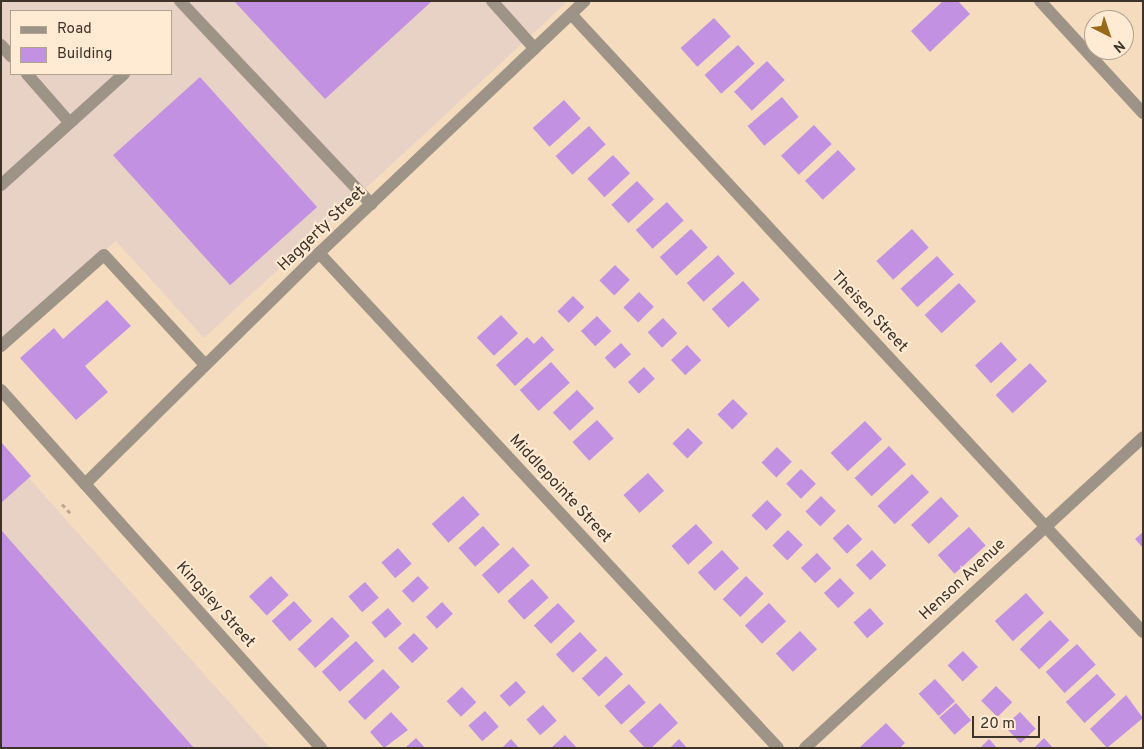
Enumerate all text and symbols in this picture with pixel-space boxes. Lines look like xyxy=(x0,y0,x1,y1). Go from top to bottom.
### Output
legend xyxy=(10,10,172,75)
north arrow xyxy=(1084,10,1134,60)
text: Road xyxy=(57,20,92,39)
text: N xyxy=(1109,36,1128,56)
text: Building xyxy=(57,45,112,64)
street label: Haggerty Street xyxy=(274,182,370,276)
street label: Theisen Street xyxy=(826,267,912,357)
street label: Middlepointe Street xyxy=(505,431,615,547)
street label: Henson Avenue xyxy=(916,535,1010,625)
street label: Kingsley Street xyxy=(171,558,259,652)
scale bar xyxy=(974,706,1042,738)
text: 20 m xyxy=(980,715,1015,734)

